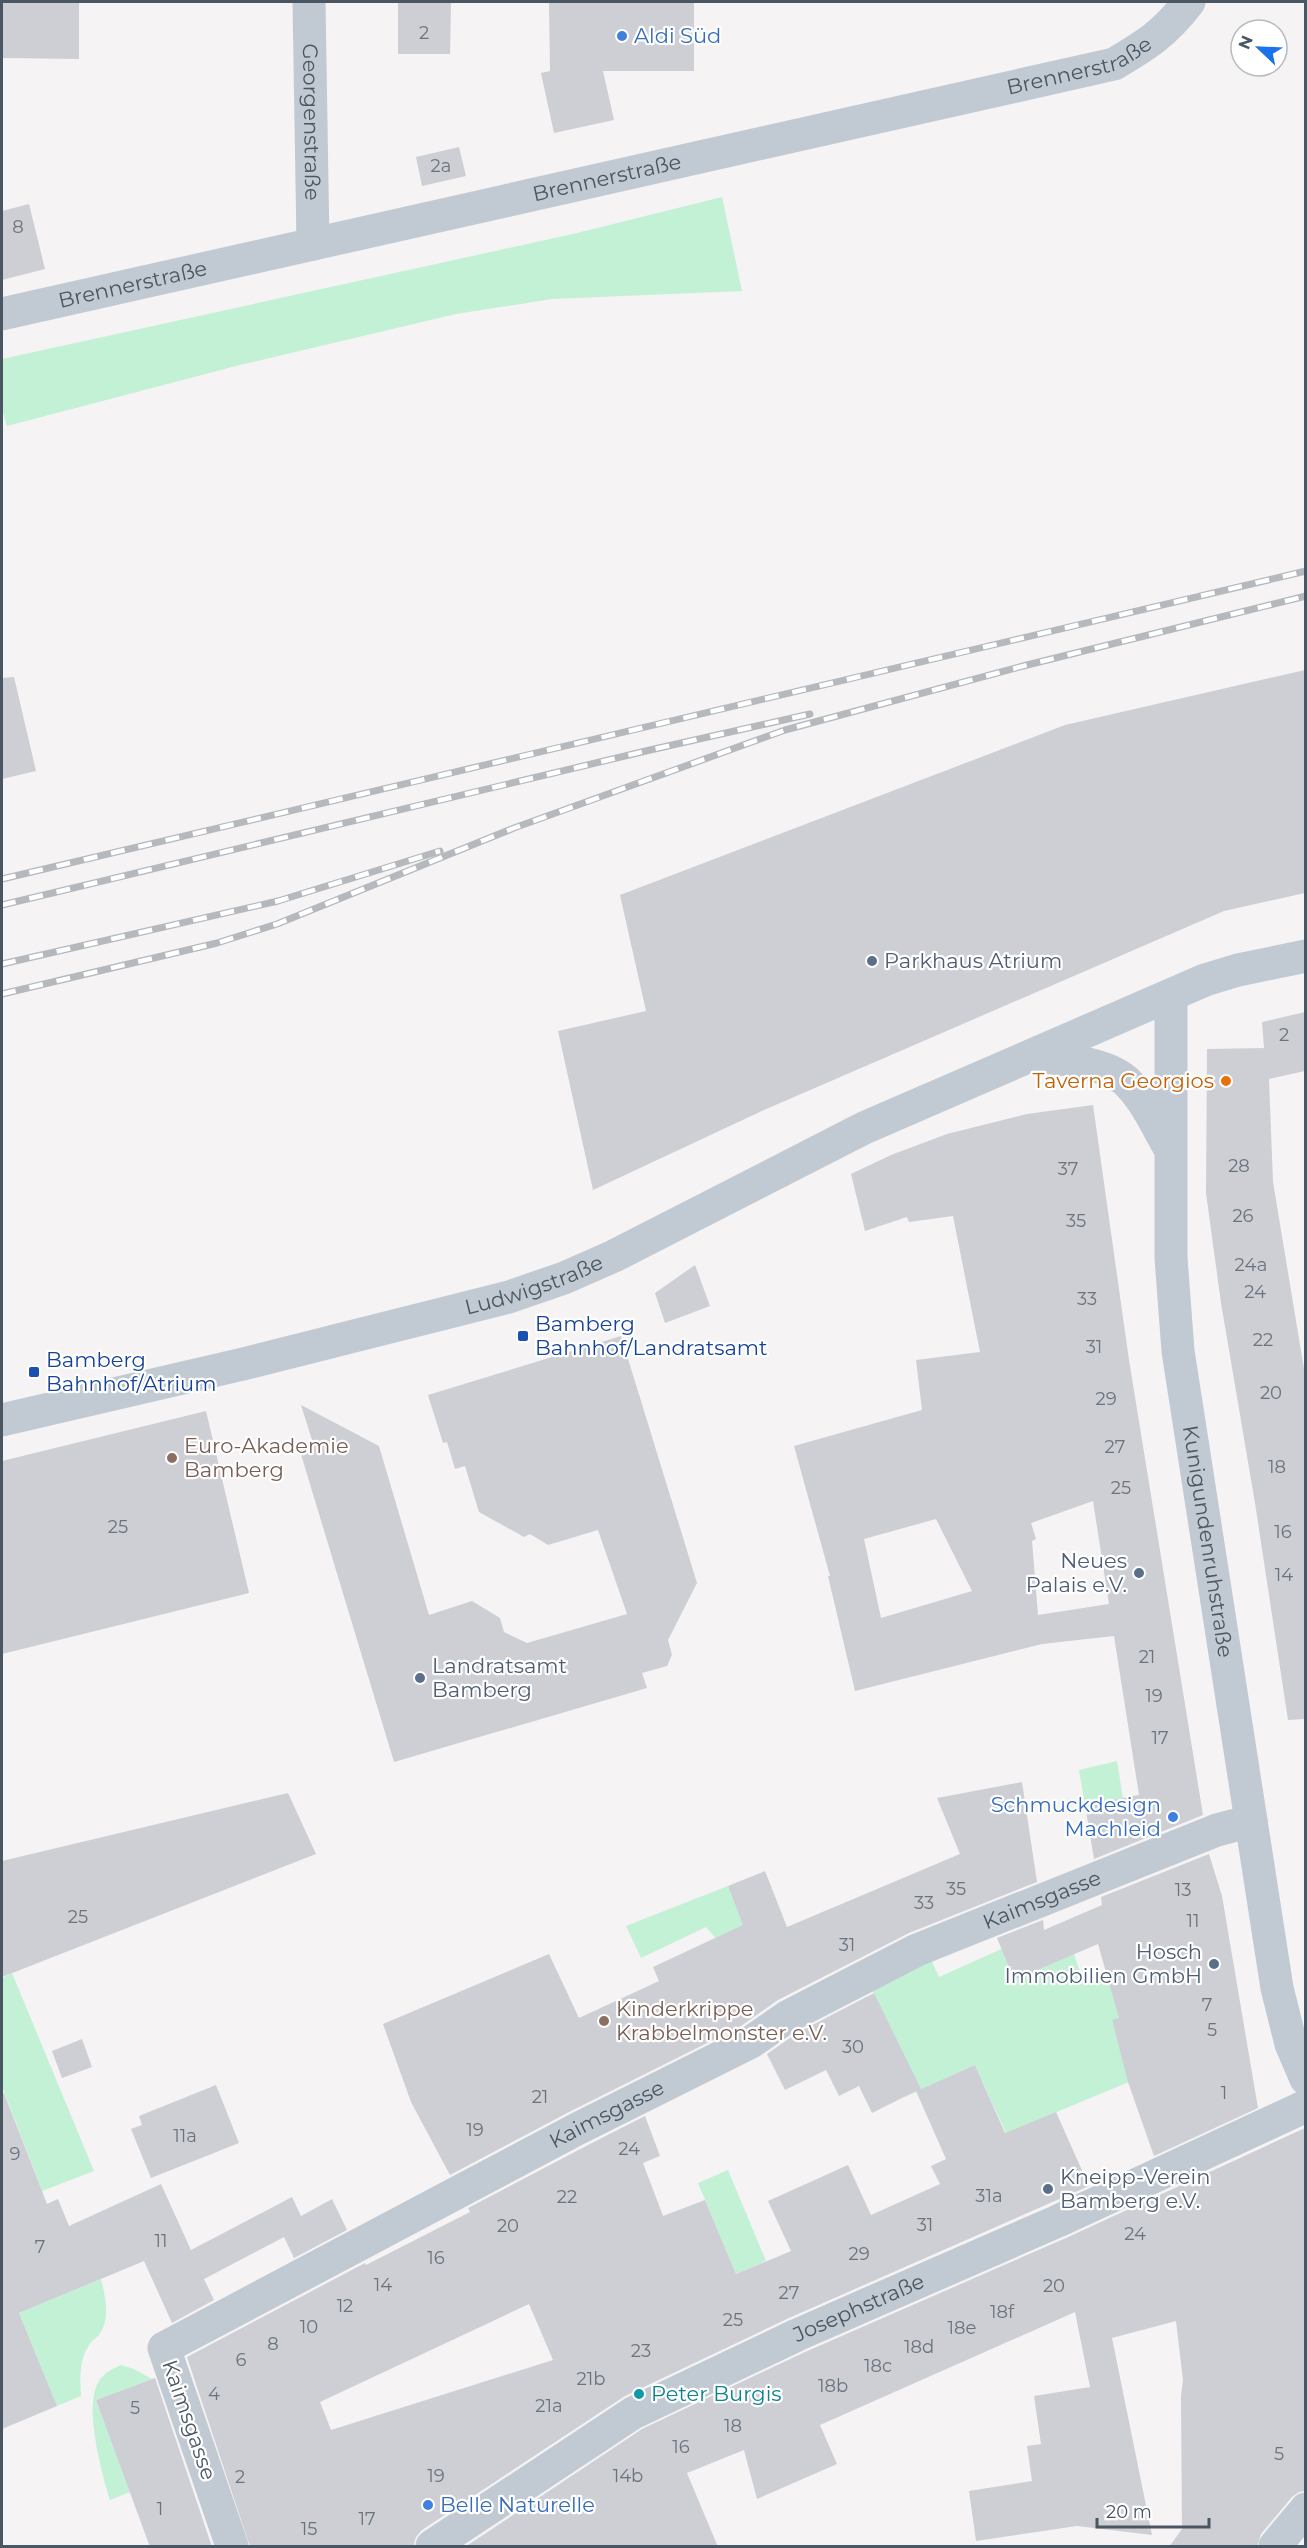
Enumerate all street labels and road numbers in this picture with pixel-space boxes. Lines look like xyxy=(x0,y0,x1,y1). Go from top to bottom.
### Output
street label: Brennerstraße xyxy=(1004,31,1156,100)
street label: Georgenstraße xyxy=(298,43,325,201)
street label: Brennerstraße xyxy=(530,149,684,206)
street label: Brennerstraße xyxy=(56,255,209,313)
street label: Ludwigstraße xyxy=(462,1249,607,1320)
street label: Kunigundenruhstraße xyxy=(1178,1424,1238,1659)
street label: Kaimsgasse xyxy=(979,1865,1105,1934)
street label: Kaimsgasse xyxy=(545,2075,668,2153)
street label: Josephstraße xyxy=(788,2268,928,2348)
street label: Kaimsgasse xyxy=(157,2357,222,2483)

